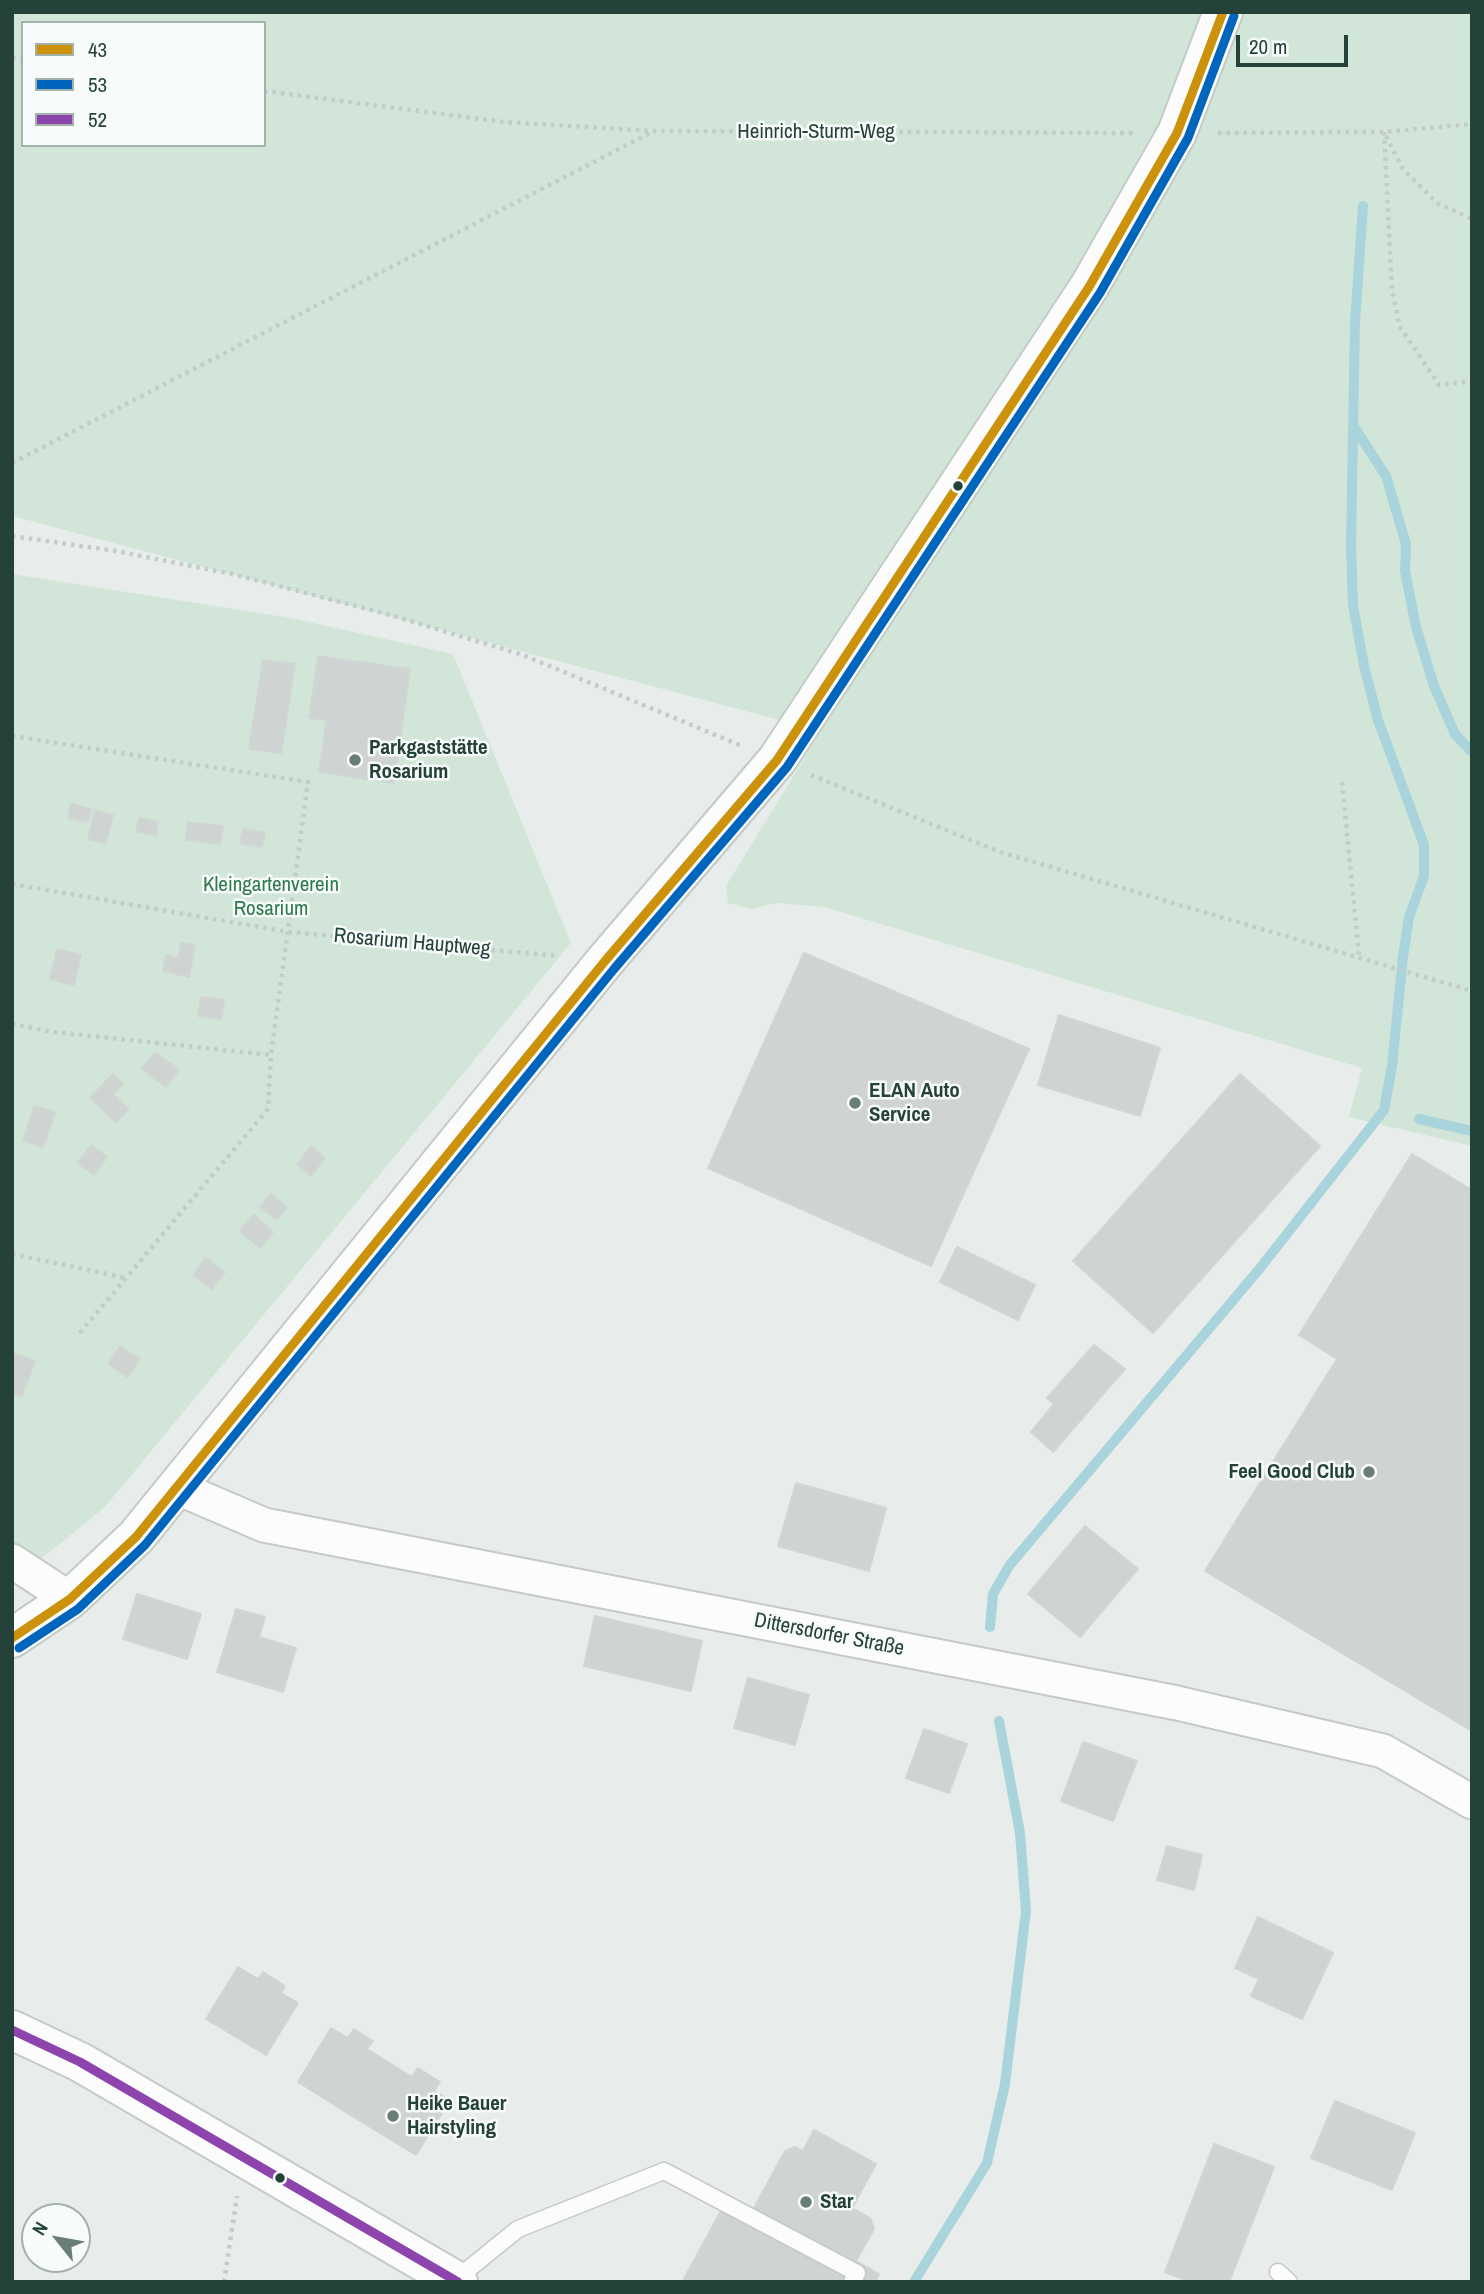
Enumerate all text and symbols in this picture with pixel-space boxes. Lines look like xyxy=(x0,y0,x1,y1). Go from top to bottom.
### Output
legend xyxy=(21,21,266,147)
scale bar xyxy=(1239,21,1351,65)
text: 20 m xyxy=(1249,32,1287,61)
text: 43 xyxy=(88,35,107,64)
text: 53 xyxy=(88,70,107,99)
text: 52 xyxy=(88,105,107,134)
street label: Heinrich-Sturm-Weg xyxy=(737,119,895,145)
unlabelled marker xyxy=(951,479,965,493)
place label: Parkgaststätte Rosarium xyxy=(369,735,488,785)
marker: Parkgaststätte Rosarium xyxy=(347,752,363,768)
park label: Kleingartenverein Rosarium xyxy=(203,872,339,922)
street label: Rosarium Hauptweg xyxy=(333,924,491,962)
place label: ELAN Auto Service xyxy=(869,1078,960,1128)
marker: ELAN Auto Service xyxy=(847,1095,863,1111)
place label: Feel Good Club xyxy=(1229,1459,1355,1485)
marker: Feel Good Club xyxy=(1361,1464,1377,1480)
street label: Dittersdorfer Straße xyxy=(752,1608,906,1662)
place label: Heike Bauer Hairstyling xyxy=(407,2091,507,2141)
marker: Heike Bauer Hairstyling xyxy=(385,2108,401,2124)
unlabelled marker xyxy=(273,2171,287,2185)
place label: Star xyxy=(820,2189,853,2215)
marker: Star xyxy=(798,2194,814,2210)
north arrow xyxy=(21,2203,91,2273)
text: N xyxy=(26,2217,54,2240)

